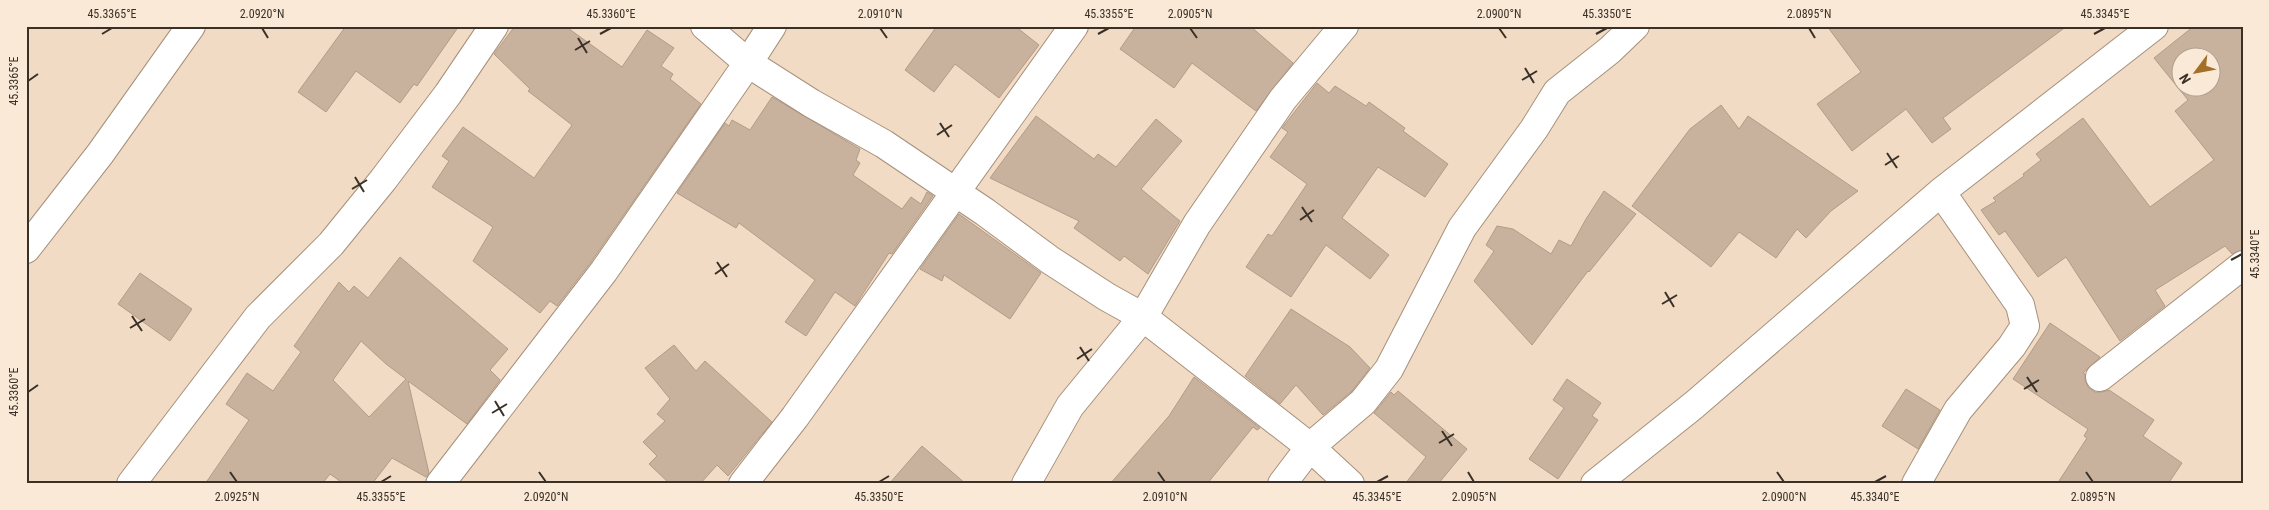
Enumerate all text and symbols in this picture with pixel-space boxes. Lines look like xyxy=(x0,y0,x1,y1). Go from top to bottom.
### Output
text: 45.3365°E xyxy=(87,7,137,21)
text: 2.0920°N xyxy=(240,7,284,21)
text: 45.3360°E xyxy=(586,7,636,21)
text: 2.0910°N xyxy=(858,7,902,21)
text: 45.3355°E xyxy=(1084,7,1134,21)
text: 2.0905°N xyxy=(1168,7,1212,21)
text: 2.0900°N xyxy=(1477,7,1521,21)
text: 45.3350°E xyxy=(1582,7,1632,21)
text: 2.0895°N xyxy=(1787,7,1831,21)
text: 45.3345°E xyxy=(2080,7,2130,21)
north arrow xyxy=(2172,48,2222,98)
text: 45.3365°E xyxy=(7,56,21,106)
text: N xyxy=(2176,71,2194,87)
text: 45.3340°E xyxy=(2248,229,2262,279)
text: 45.3360°E xyxy=(7,367,21,417)
text: 2.0925°N xyxy=(215,490,259,504)
text: 45.3355°E xyxy=(356,490,406,504)
text: 2.0920°N xyxy=(524,490,568,504)
text: 45.3350°E xyxy=(854,490,904,504)
text: 2.0910°N xyxy=(1143,490,1187,504)
text: 45.3345°E xyxy=(1352,490,1402,504)
text: 2.0905°N xyxy=(1452,490,1496,504)
text: 2.0900°N xyxy=(1762,490,1806,504)
text: 45.3340°E xyxy=(1850,490,1900,504)
text: 2.0895°N xyxy=(2071,490,2115,504)

